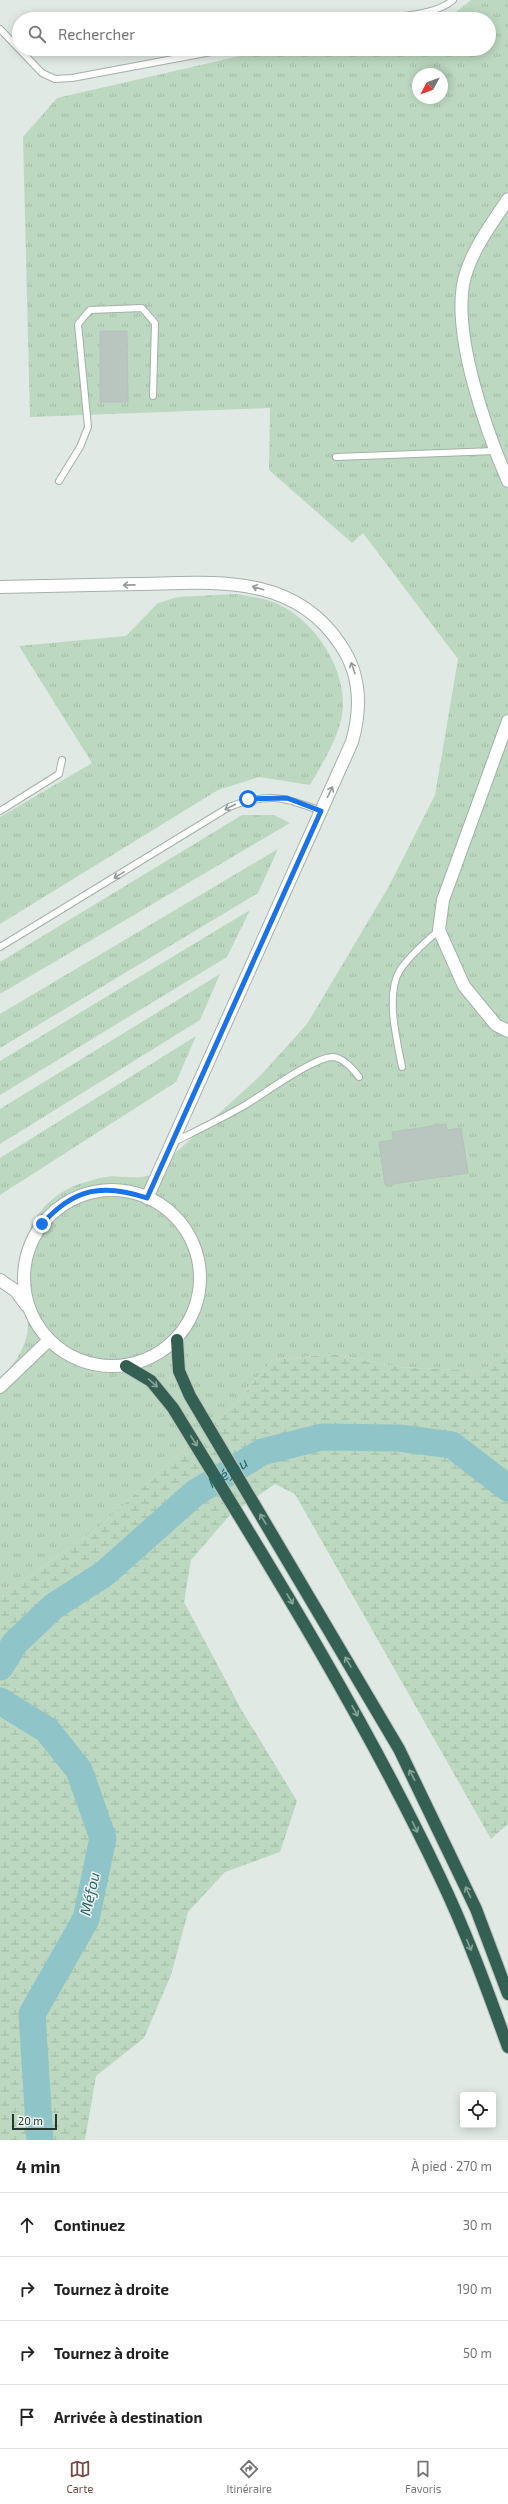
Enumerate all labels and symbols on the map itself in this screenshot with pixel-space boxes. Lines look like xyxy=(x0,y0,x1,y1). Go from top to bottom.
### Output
north arrow xyxy=(412,68,448,104)
one-way arrow xyxy=(123,581,136,588)
one-way arrow xyxy=(252,584,265,591)
one-way arrow xyxy=(349,662,356,675)
one-way arrow xyxy=(327,786,334,798)
route start xyxy=(239,790,257,808)
one-way arrow xyxy=(224,804,236,811)
one-way arrow xyxy=(113,871,125,879)
route end xyxy=(33,1215,51,1233)
one-way arrow xyxy=(148,1378,158,1388)
one-way arrow xyxy=(190,1435,198,1447)
water label: Méfou xyxy=(204,1453,251,1491)
one-way arrow xyxy=(259,1513,267,1525)
one-way arrow xyxy=(286,1593,294,1604)
one-way arrow xyxy=(344,1657,352,1668)
one-way arrow xyxy=(352,1705,360,1717)
one-way arrow xyxy=(408,1769,415,1781)
one-way arrow xyxy=(412,1820,419,1832)
water label: Méfou xyxy=(75,1870,103,1917)
one-way arrow xyxy=(464,1886,471,1898)
one-way arrow xyxy=(466,1938,473,1950)
scale bar xyxy=(12,2112,57,2131)

